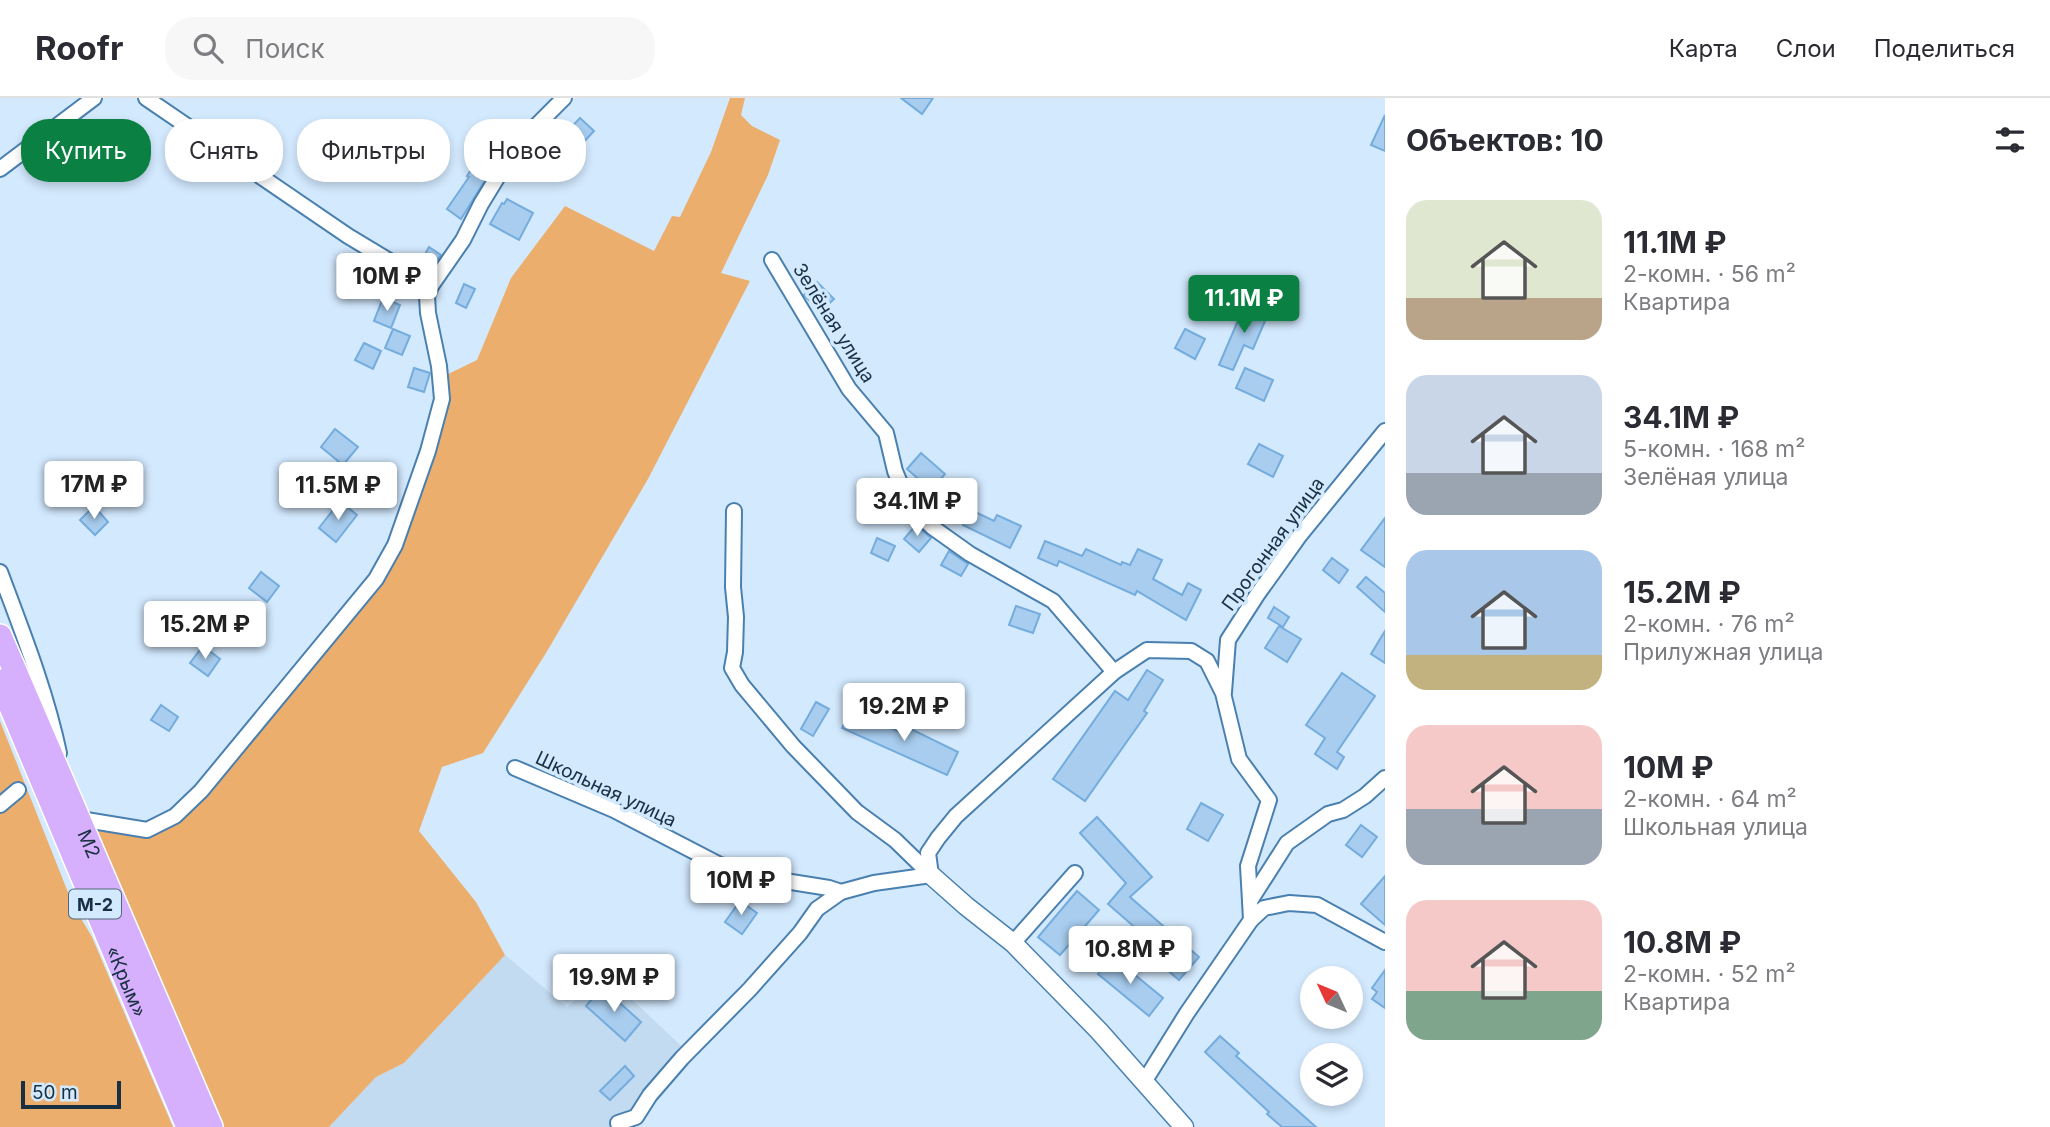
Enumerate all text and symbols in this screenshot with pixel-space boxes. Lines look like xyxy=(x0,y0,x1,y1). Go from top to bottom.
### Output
search box xyxy=(165,17,655,80)
text: Roofr xyxy=(35,28,123,68)
icon: search xyxy=(189,29,227,67)
text: Поиск xyxy=(245,33,325,64)
text: Карта xyxy=(1669,34,1738,63)
text: Слои xyxy=(1776,34,1836,63)
text: Поделиться xyxy=(1874,34,2015,63)
chip: Купить xyxy=(21,119,151,182)
chip: Снять xyxy=(165,119,283,182)
chip: Фильтры xyxy=(297,119,450,182)
chip: Новое xyxy=(464,119,586,182)
icon: filters xyxy=(1991,121,2029,159)
text: Объектов: 10 xyxy=(1406,122,1604,158)
text: 11.1M ₽ xyxy=(1623,224,1726,260)
icon: home xyxy=(1462,228,1546,312)
pin: 10M ₽ xyxy=(338,254,436,313)
street label: Зелёная улица xyxy=(788,259,880,387)
text: 2-комн. · 56 m² xyxy=(1623,260,1796,288)
text: 10M ₽ xyxy=(352,262,422,290)
pin: 11.1M ₽ xyxy=(1179,275,1309,335)
text: 11.1M ₽ xyxy=(1204,284,1284,312)
text: Квартира xyxy=(1623,288,1730,316)
text: 34.1M ₽ xyxy=(1623,399,1739,435)
icon: home xyxy=(1462,403,1546,487)
text: 5-комн. · 168 m² xyxy=(1623,435,1805,463)
pin: 17M ₽ xyxy=(45,462,143,521)
pin: 11.5M ₽ xyxy=(273,462,403,522)
text: Зелёная улица xyxy=(1623,463,1788,491)
text: 17M ₽ xyxy=(60,470,128,498)
text: 11.5M ₽ xyxy=(295,471,381,499)
street label: Прогонная улица xyxy=(1217,473,1329,615)
pin: 34.1M ₽ xyxy=(852,478,982,538)
text: 34.1M ₽ xyxy=(872,487,962,515)
text: 15.2M ₽ xyxy=(1623,574,1741,610)
icon: home xyxy=(1462,578,1546,662)
pin: 15.2M ₽ xyxy=(140,602,270,661)
text: 15.2M ₽ xyxy=(160,610,250,638)
text: 2-комн. · 76 m² xyxy=(1623,610,1795,638)
text: Прилужная улица xyxy=(1623,638,1823,666)
pin: 19.2M ₽ xyxy=(839,684,969,743)
text: 19.2M ₽ xyxy=(859,692,949,720)
street label: Школьная улица xyxy=(532,746,680,832)
text: 10M ₽ xyxy=(1623,749,1713,785)
icon: home xyxy=(1462,753,1546,837)
text: 2-комн. · 64 m² xyxy=(1623,785,1797,813)
text: Школьная улица xyxy=(1623,813,1808,841)
street label: М2 xyxy=(73,826,105,861)
pin: 10M ₽ xyxy=(692,858,790,917)
text: 10M ₽ xyxy=(706,866,776,894)
road number: М-2 xyxy=(69,890,121,918)
text: 10.8M ₽ xyxy=(1623,924,1741,960)
pin: 10.8M ₽ xyxy=(1065,926,1195,986)
icon: home xyxy=(1462,928,1546,1012)
text: 10.8M ₽ xyxy=(1085,935,1175,963)
street label: «Крым» xyxy=(101,942,152,1021)
pin: 19.9M ₽ xyxy=(549,954,679,1014)
text: 2-комн. · 52 m² xyxy=(1623,960,1796,988)
text: 19.9M ₽ xyxy=(569,963,659,991)
north arrow xyxy=(1300,966,1363,1029)
map controls xyxy=(1300,966,1363,1106)
text: Квартира xyxy=(1623,988,1730,1016)
button: layers xyxy=(1300,1043,1363,1106)
scale bar xyxy=(21,1078,121,1110)
text: 50 m xyxy=(32,1081,78,1104)

